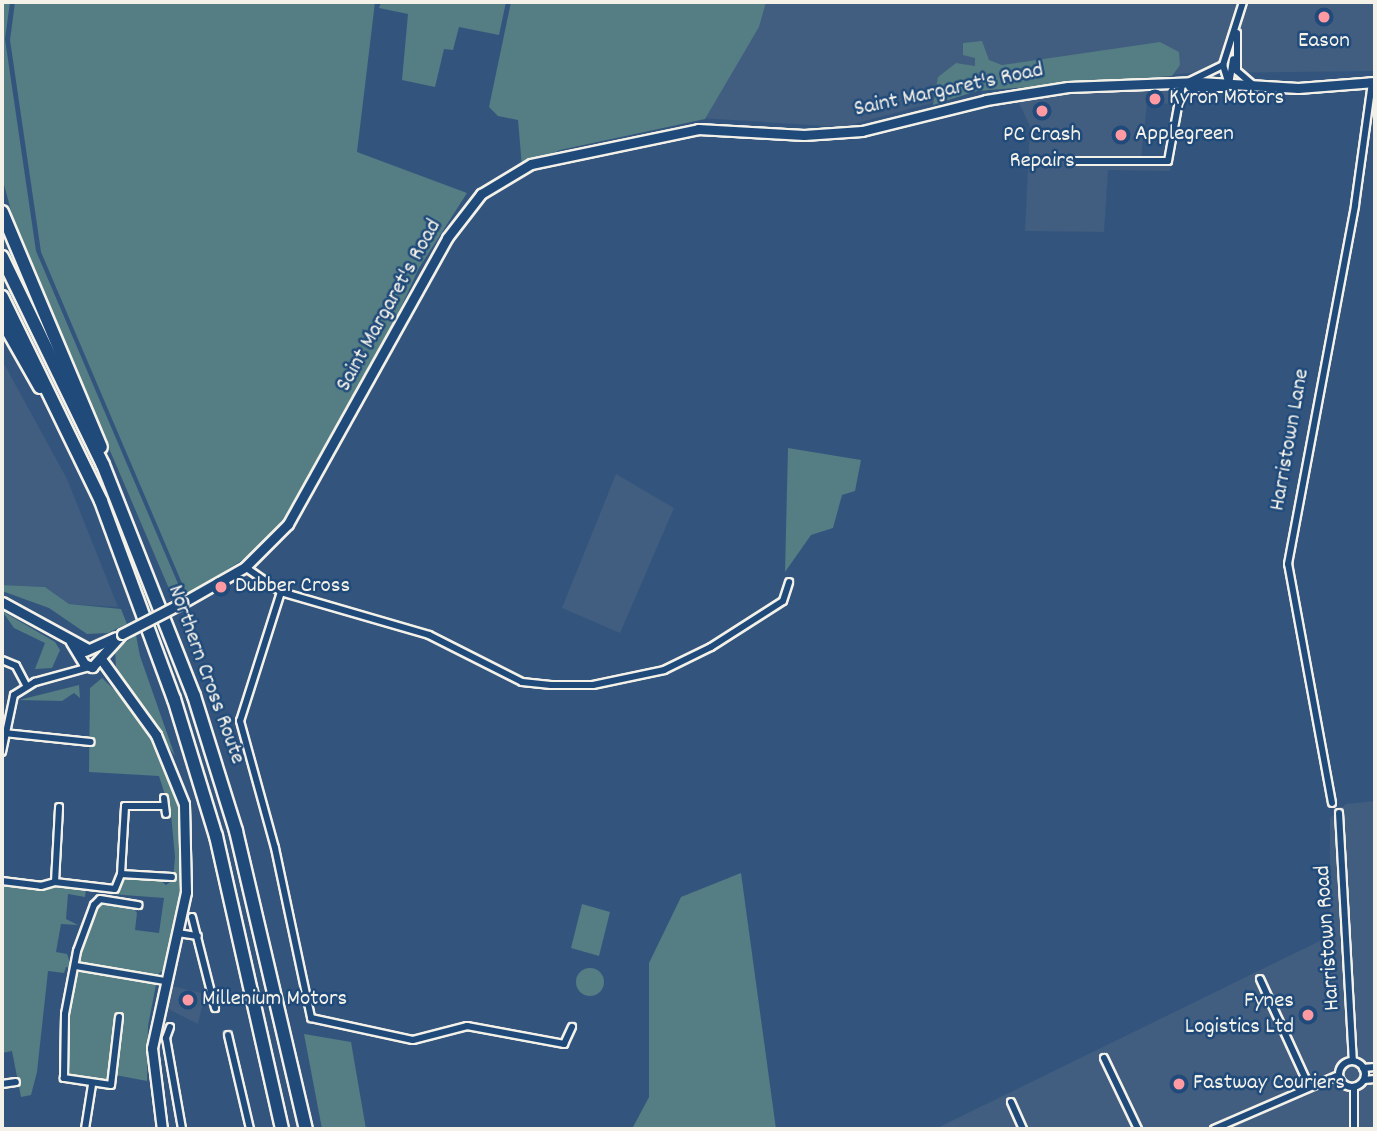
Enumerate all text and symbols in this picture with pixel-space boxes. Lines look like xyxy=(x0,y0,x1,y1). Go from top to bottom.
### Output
marker: Eason xyxy=(1316,9,1332,25)
place label: Eason xyxy=(1298,28,1350,56)
street label: Saint Margaret's Road xyxy=(852,57,1046,125)
place label: Kyron Motors xyxy=(1169,85,1284,113)
marker: Kyron Motors xyxy=(1147,91,1163,107)
marker: PC Crash Repairs xyxy=(1034,103,1050,119)
place label: Applegreen xyxy=(1135,121,1234,149)
place label: PC Crash Repairs xyxy=(1003,122,1081,176)
marker: Applegreen xyxy=(1113,127,1129,143)
street label: Saint Margaret's Road xyxy=(331,215,449,397)
street label: Harristown Lane xyxy=(1265,367,1317,513)
place label: Dubber Cross xyxy=(235,573,350,601)
marker: Dubber Cross xyxy=(213,579,229,595)
street label: Northern Cross Route xyxy=(160,582,250,768)
street label: Harristown Road xyxy=(1310,864,1348,1012)
place label: Millenium Motors xyxy=(202,986,347,1014)
place label: Fynes Logistics Ltd xyxy=(1185,988,1294,1042)
marker: Millenium Motors xyxy=(180,992,196,1008)
marker: Fynes Logistics Ltd xyxy=(1300,1007,1316,1023)
place label: Fastway Couriers xyxy=(1193,1070,1345,1098)
marker: Fastway Couriers xyxy=(1171,1076,1187,1092)

